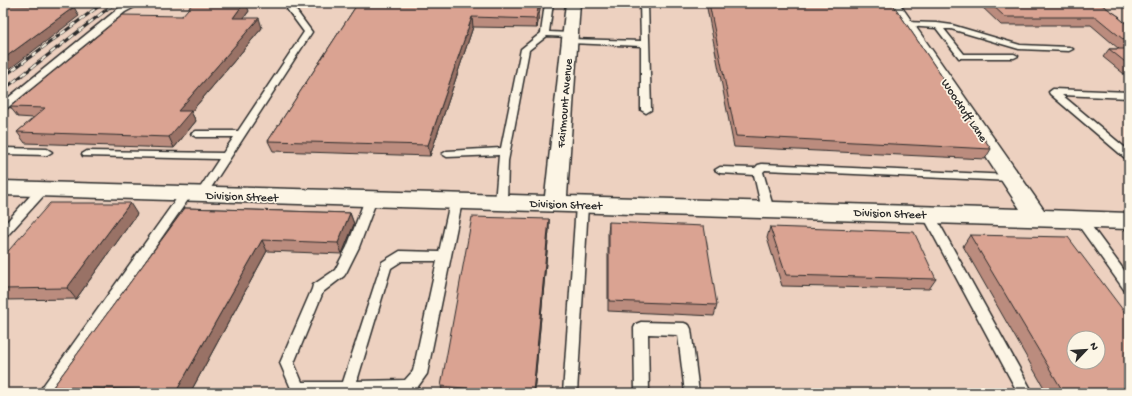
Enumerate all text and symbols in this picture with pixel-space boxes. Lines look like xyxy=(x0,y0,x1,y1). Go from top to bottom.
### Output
street label: Fairmount Avenue xyxy=(555,57,577,149)
street label: Woodruff Lane xyxy=(937,77,990,146)
street label: Division Street xyxy=(205,190,279,206)
street label: Division Street xyxy=(529,198,603,214)
street label: Division Street xyxy=(853,207,927,223)
north arrow xyxy=(1066,330,1106,370)
text: N xyxy=(1086,341,1100,352)

